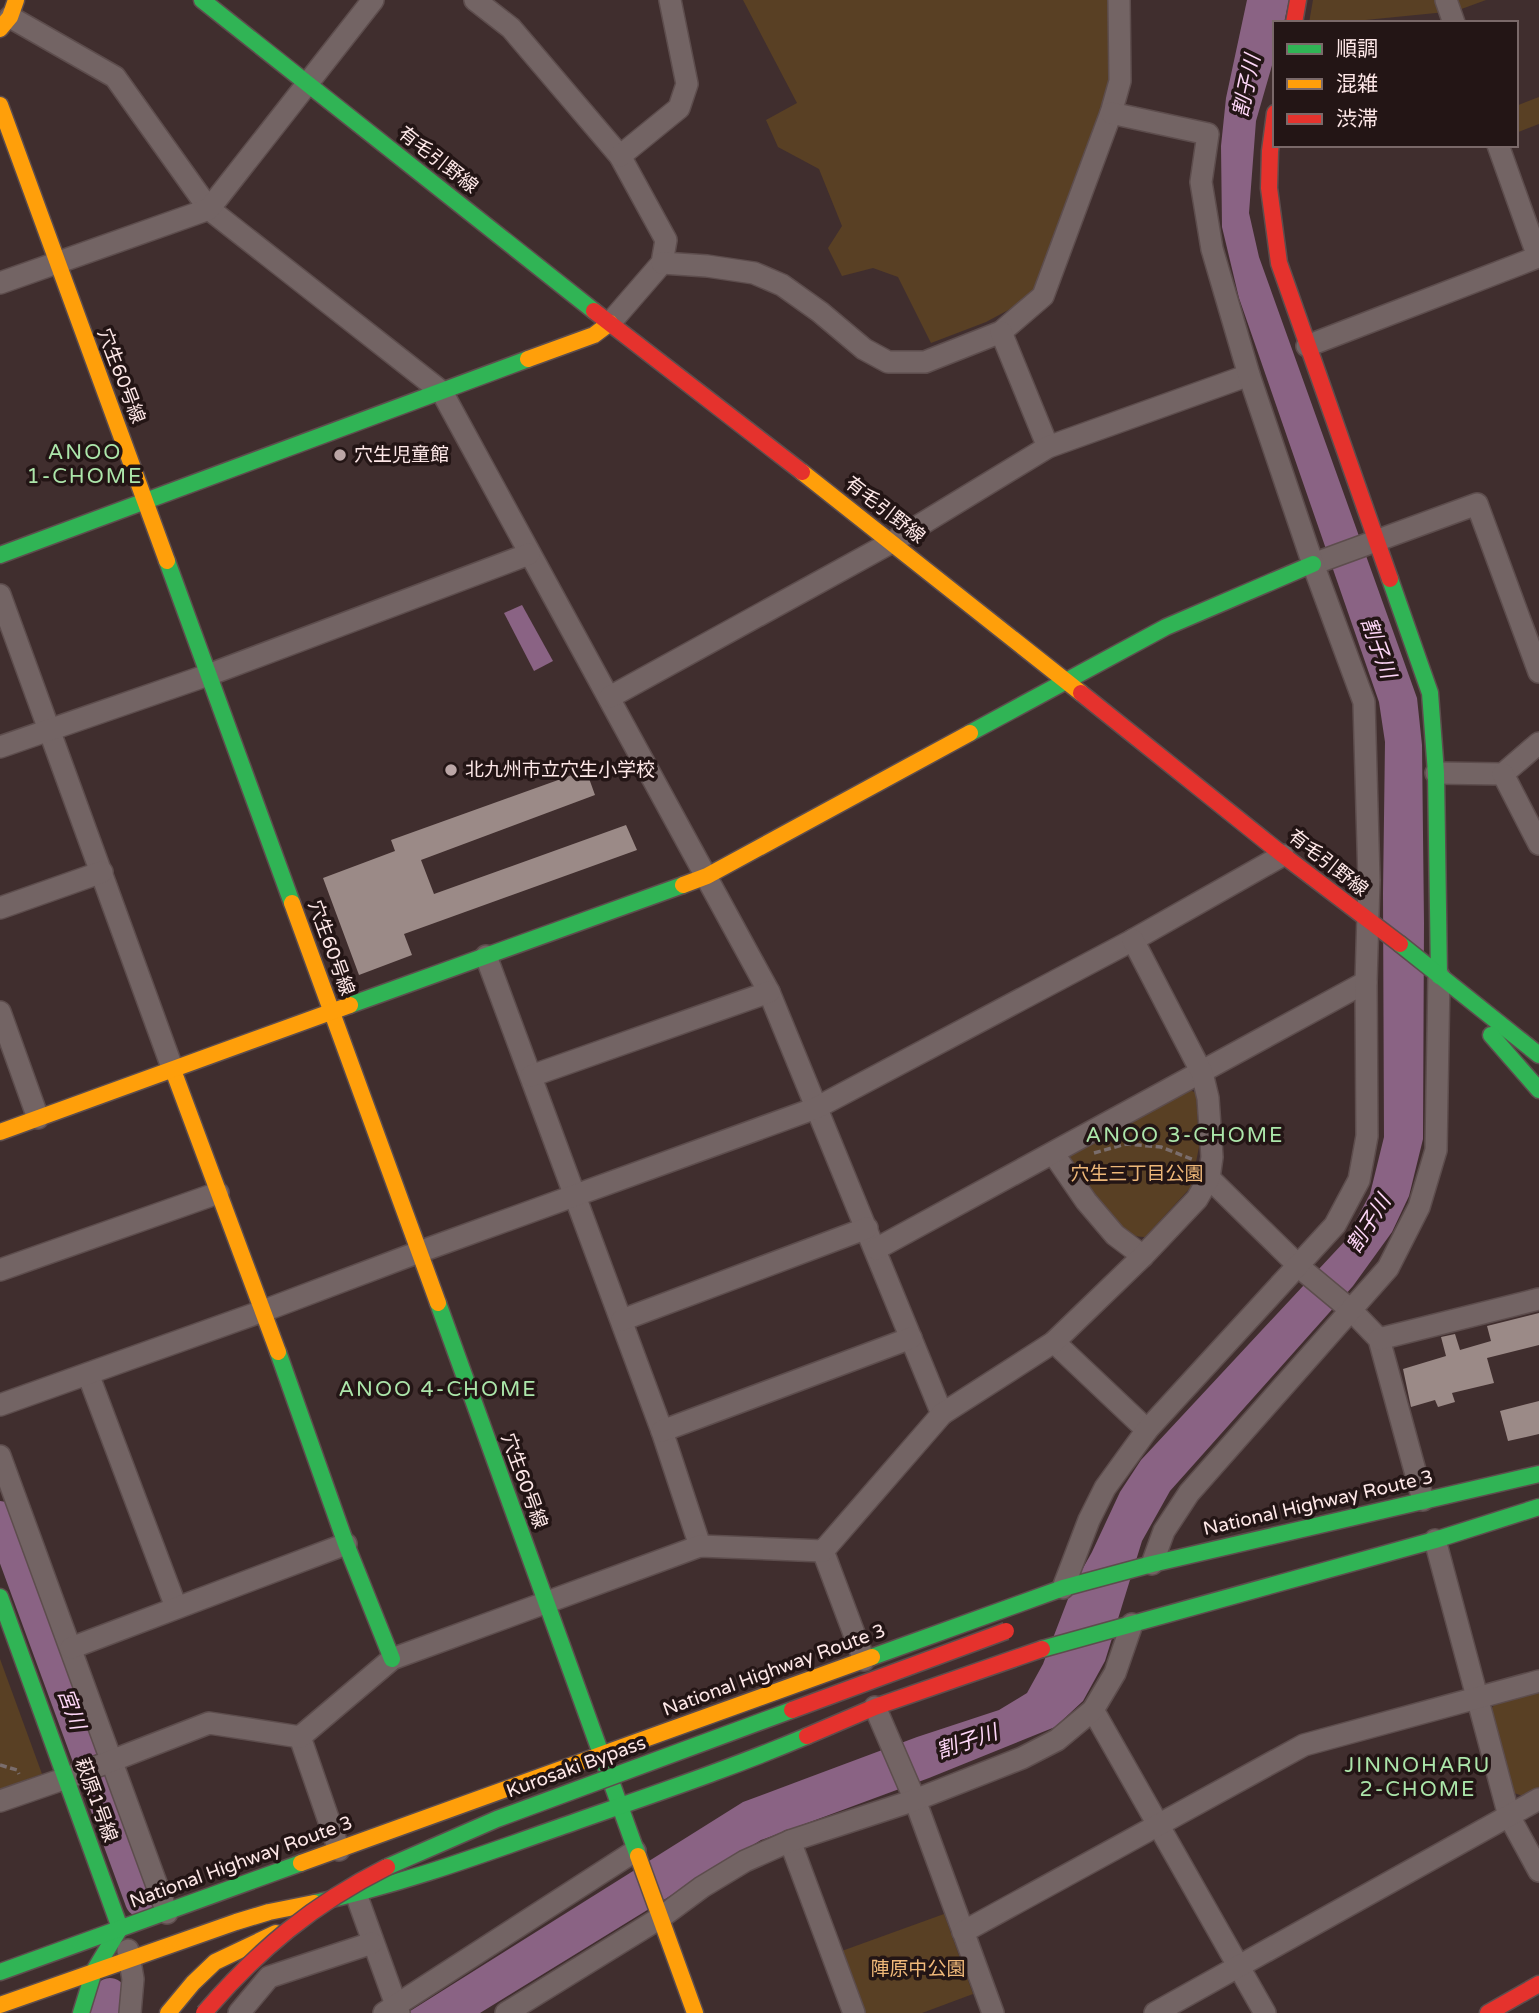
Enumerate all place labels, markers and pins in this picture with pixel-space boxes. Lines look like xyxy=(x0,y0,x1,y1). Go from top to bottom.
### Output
place label: 穴生児童館 xyxy=(354,444,449,466)
marker: 穴生児童館 xyxy=(332,447,348,463)
place label: 北九州市立穴生小学校 xyxy=(465,759,655,781)
marker: 北九州市立穴生小学校 xyxy=(443,762,459,778)

